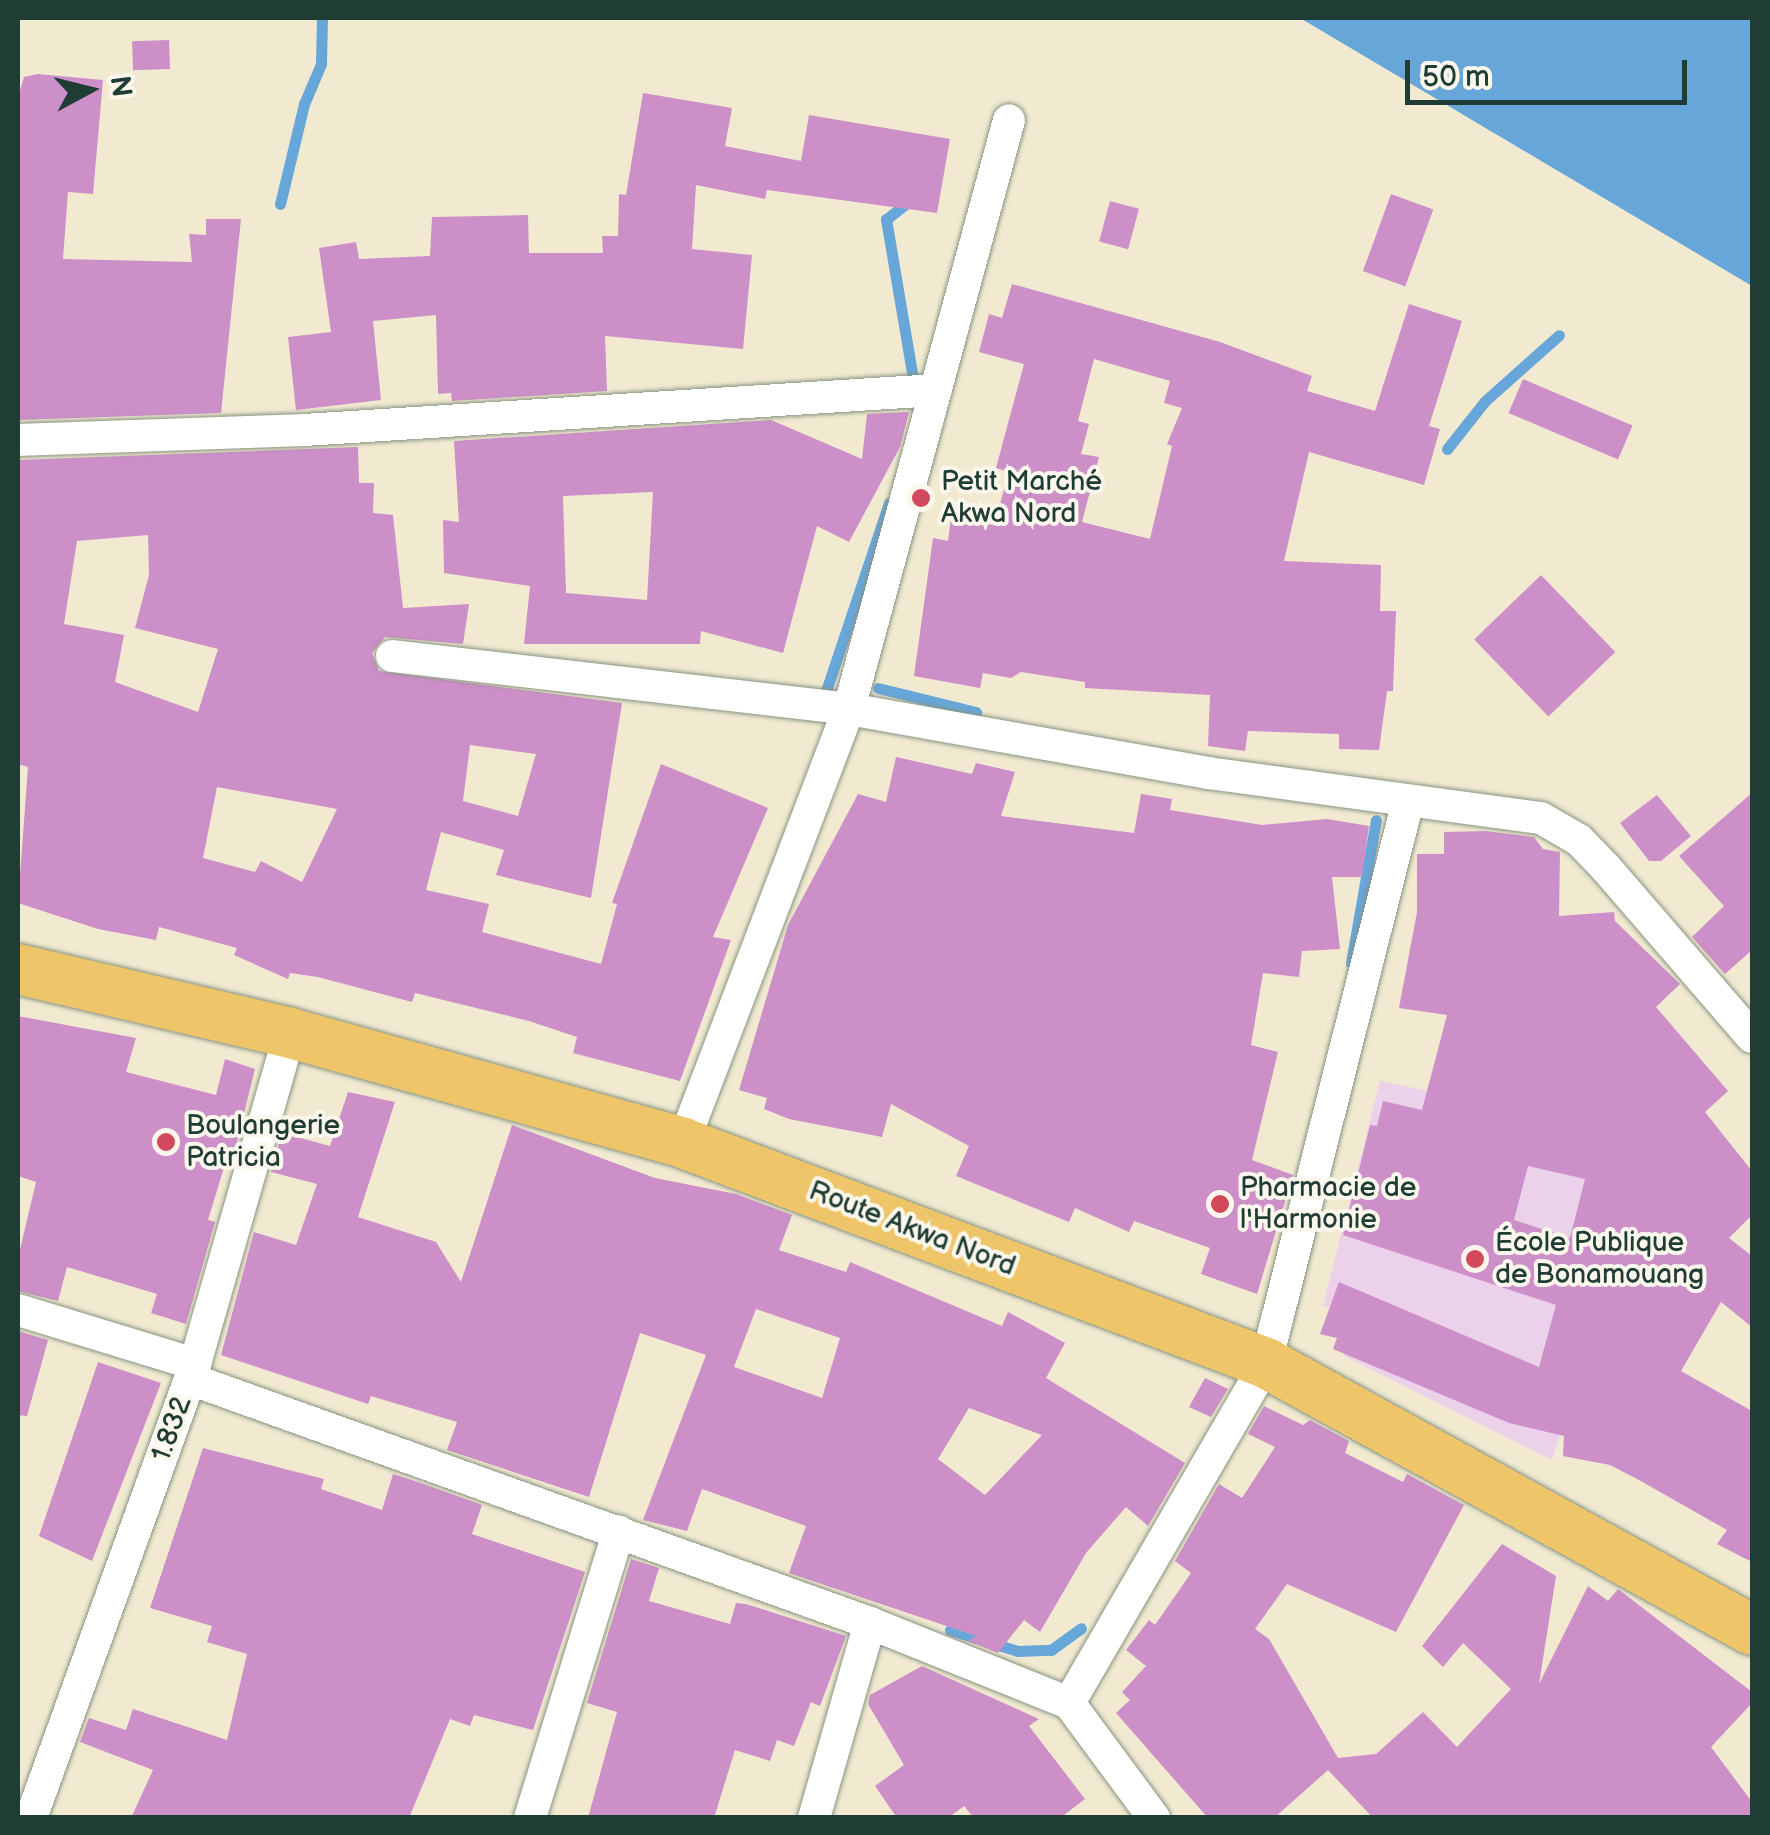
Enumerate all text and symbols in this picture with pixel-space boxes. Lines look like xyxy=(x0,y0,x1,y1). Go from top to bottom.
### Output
north arrow xyxy=(40,40,140,140)
scale bar xyxy=(1410,40,1692,102)
text: 50 m xyxy=(1422,59,1490,95)
text: N xyxy=(103,74,138,99)
place label: Petit Marché Akwa Nord xyxy=(941,465,1102,531)
marker: Petit Marché Akwa Nord xyxy=(910,487,932,509)
place label: Boulangerie Patricia xyxy=(186,1109,340,1175)
marker: Boulangerie Patricia xyxy=(155,1131,177,1153)
place label: Pharmacie de l'Harmonie xyxy=(1240,1171,1416,1237)
street label: Route Akwa Nord xyxy=(804,1174,1020,1284)
marker: Pharmacie de l'Harmonie xyxy=(1209,1193,1231,1215)
place label: École Publique de Bonamouang xyxy=(1495,1226,1704,1292)
marker: École Publique de Bonamouang xyxy=(1464,1248,1486,1270)
street label: 1.832 xyxy=(145,1392,199,1466)

